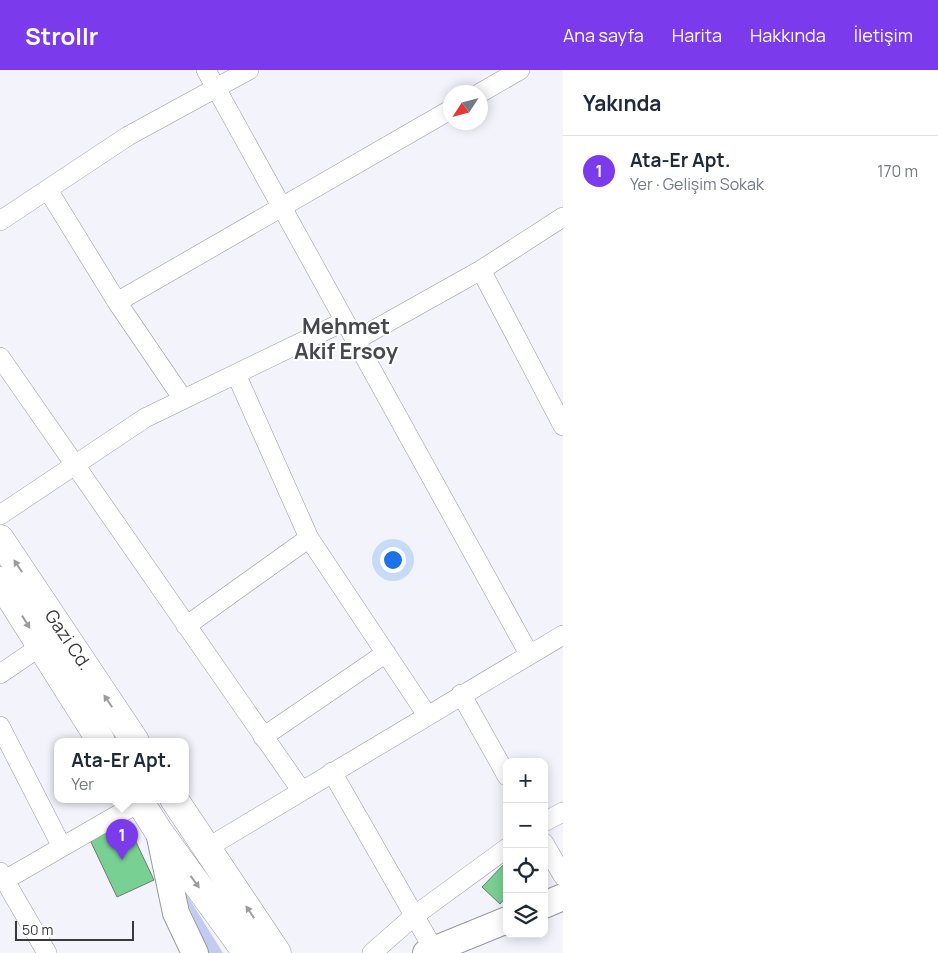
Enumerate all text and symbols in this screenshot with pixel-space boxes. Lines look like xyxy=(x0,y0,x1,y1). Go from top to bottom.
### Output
text: Strollr xyxy=(25,19,98,52)
text: Ana sayfa xyxy=(563,23,644,47)
text: Harita xyxy=(672,23,722,47)
text: Hakkında xyxy=(750,23,826,47)
text: İletişim xyxy=(854,23,913,47)
north arrow xyxy=(443,85,488,130)
text: Yakında xyxy=(583,89,661,117)
text: Ata-Er Apt. xyxy=(630,147,730,173)
text: 1 xyxy=(595,160,603,182)
text: 170 m xyxy=(877,160,918,182)
text: Yer · Gelişim Sokak xyxy=(630,173,764,195)
district label: Mehmet Akif Ersoy xyxy=(294,311,399,366)
your location xyxy=(380,547,406,573)
one-way arrow xyxy=(13,559,23,572)
street label: Gazi Cd. xyxy=(40,604,98,674)
one-way arrow xyxy=(21,616,31,629)
one-way arrow xyxy=(103,694,113,707)
popup xyxy=(54,738,189,803)
text: Ata-Er Apt. xyxy=(71,747,172,773)
map controls xyxy=(503,758,548,938)
button: + xyxy=(503,758,548,803)
text: Yer xyxy=(71,773,94,795)
button: − xyxy=(503,803,548,848)
pin: 1 xyxy=(106,819,138,860)
button: locate xyxy=(503,848,548,893)
one-way arrow xyxy=(190,875,200,889)
button: layers xyxy=(503,893,548,938)
one-way arrow xyxy=(245,906,254,919)
scale bar xyxy=(15,918,134,941)
text: 50 m xyxy=(22,920,53,939)

